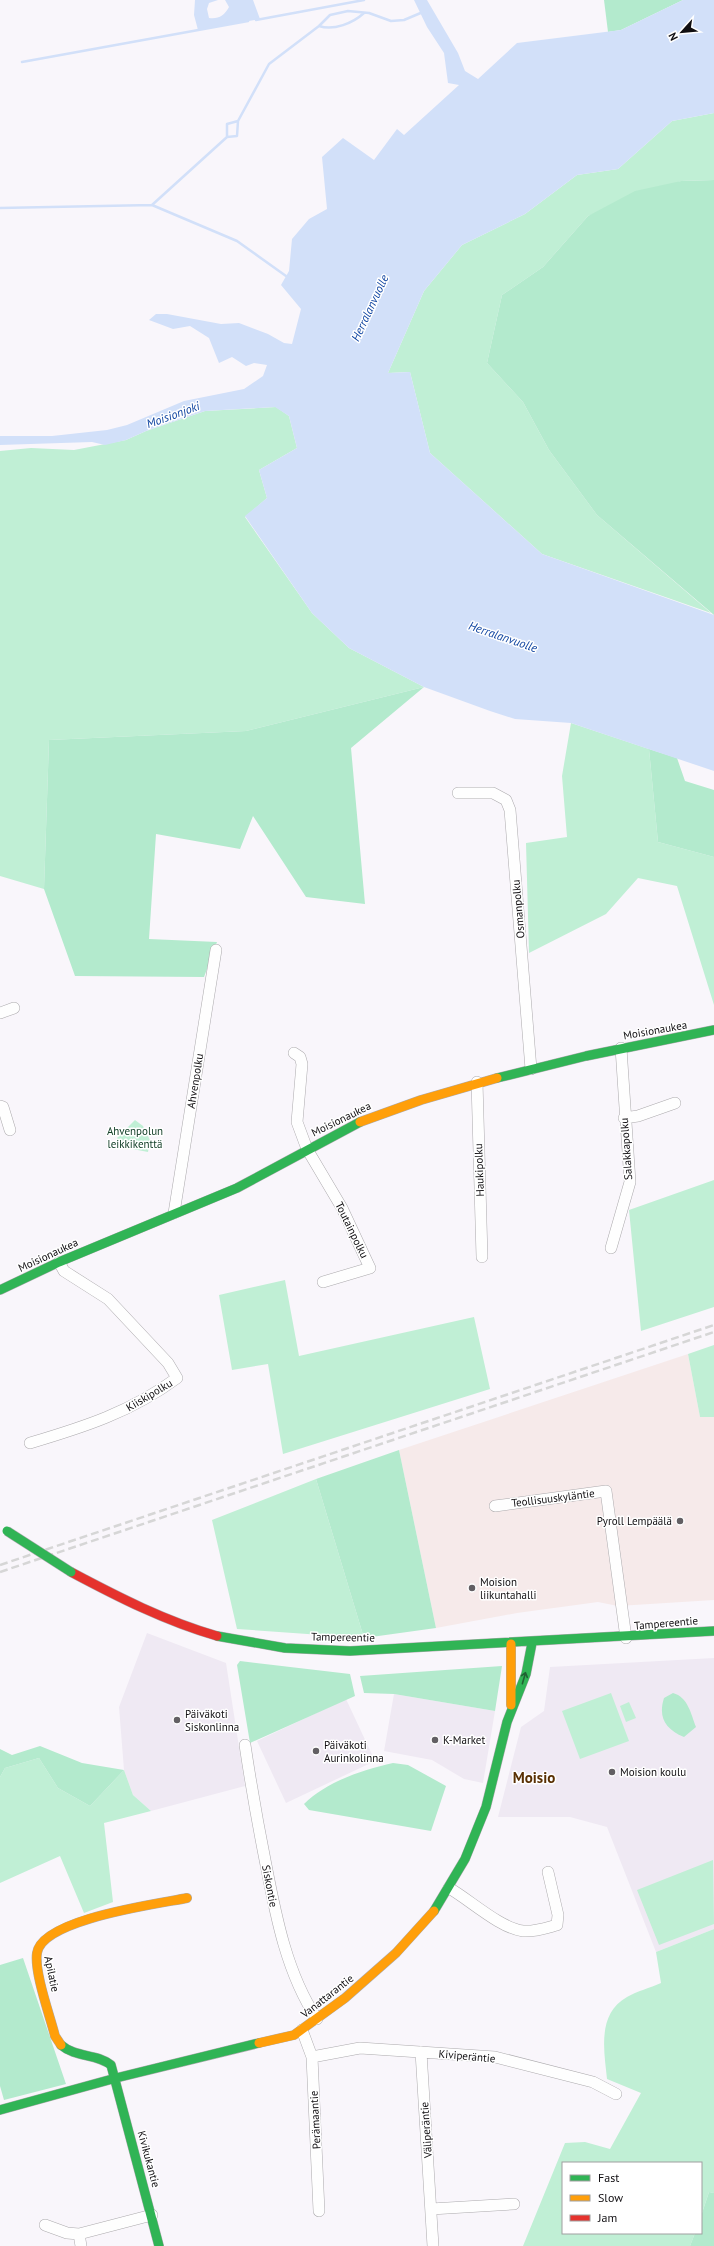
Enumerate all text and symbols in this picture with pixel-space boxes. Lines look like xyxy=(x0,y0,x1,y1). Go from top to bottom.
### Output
north arrow xyxy=(662,12,702,52)
text: N xyxy=(665,30,681,43)
water label: Herralanvuolle xyxy=(348,272,392,343)
water label: Moisionjoki xyxy=(144,398,202,431)
water label: Herralanvuolle xyxy=(467,618,540,655)
street label: Osmanpolku xyxy=(508,879,528,939)
street label: Moisionaukea xyxy=(622,1017,688,1043)
street label: Ahvenpolku xyxy=(184,1052,206,1110)
street label: Moisionaukea xyxy=(309,1099,373,1139)
street label: Salakkapolku xyxy=(617,1117,635,1181)
park label: Ahvenpolun leikkikenttä xyxy=(107,1124,163,1151)
street label: Haukipolku xyxy=(471,1143,487,1197)
street label: Toutainpolku xyxy=(332,1200,372,1261)
street label: Moisionaukea xyxy=(16,1235,80,1275)
street label: Kiiskipolku xyxy=(123,1376,175,1414)
street label: Teollisuuskyläntie xyxy=(511,1486,596,1510)
place label: Pyroll Lempäälä xyxy=(597,1514,672,1528)
marker: Pyroll Lempäälä xyxy=(675,1516,685,1526)
place label: Moision liikuntahalli xyxy=(480,1575,536,1602)
marker: Moision liikuntahalli xyxy=(467,1583,477,1593)
street label: Tampereentie xyxy=(634,1613,699,1633)
street label: Tampereentie xyxy=(311,1629,375,1645)
one-way arrow xyxy=(521,1672,528,1685)
place label: Päiväkoti Siskonlinna xyxy=(185,1707,239,1734)
marker: Päiväkoti Siskonlinna xyxy=(172,1715,182,1725)
place label: K-Market xyxy=(443,1733,485,1747)
marker: K-Market xyxy=(430,1735,440,1745)
place label: Päiväkoti Aurinkolinna xyxy=(324,1738,384,1765)
marker: Päiväkoti Aurinkolinna xyxy=(311,1746,321,1756)
place label: Moision koulu xyxy=(620,1765,686,1779)
marker: Moision koulu xyxy=(607,1767,617,1777)
district label: Moisio xyxy=(513,1768,555,1787)
street label: Siskontie xyxy=(259,1864,281,1909)
street label: Apilatie xyxy=(41,1955,63,1994)
street label: Vanattarantie xyxy=(297,1971,356,2022)
street label: Kiviperäntie xyxy=(438,2047,496,2065)
street label: Perämaantie xyxy=(306,2090,324,2150)
street label: Väliperäntie xyxy=(417,2101,435,2160)
street label: Kivikukantie xyxy=(135,2129,163,2189)
legend xyxy=(562,2162,702,2234)
text: Fast xyxy=(598,2170,619,2185)
text: Slow xyxy=(598,2190,623,2205)
text: Jam xyxy=(597,2210,617,2225)

